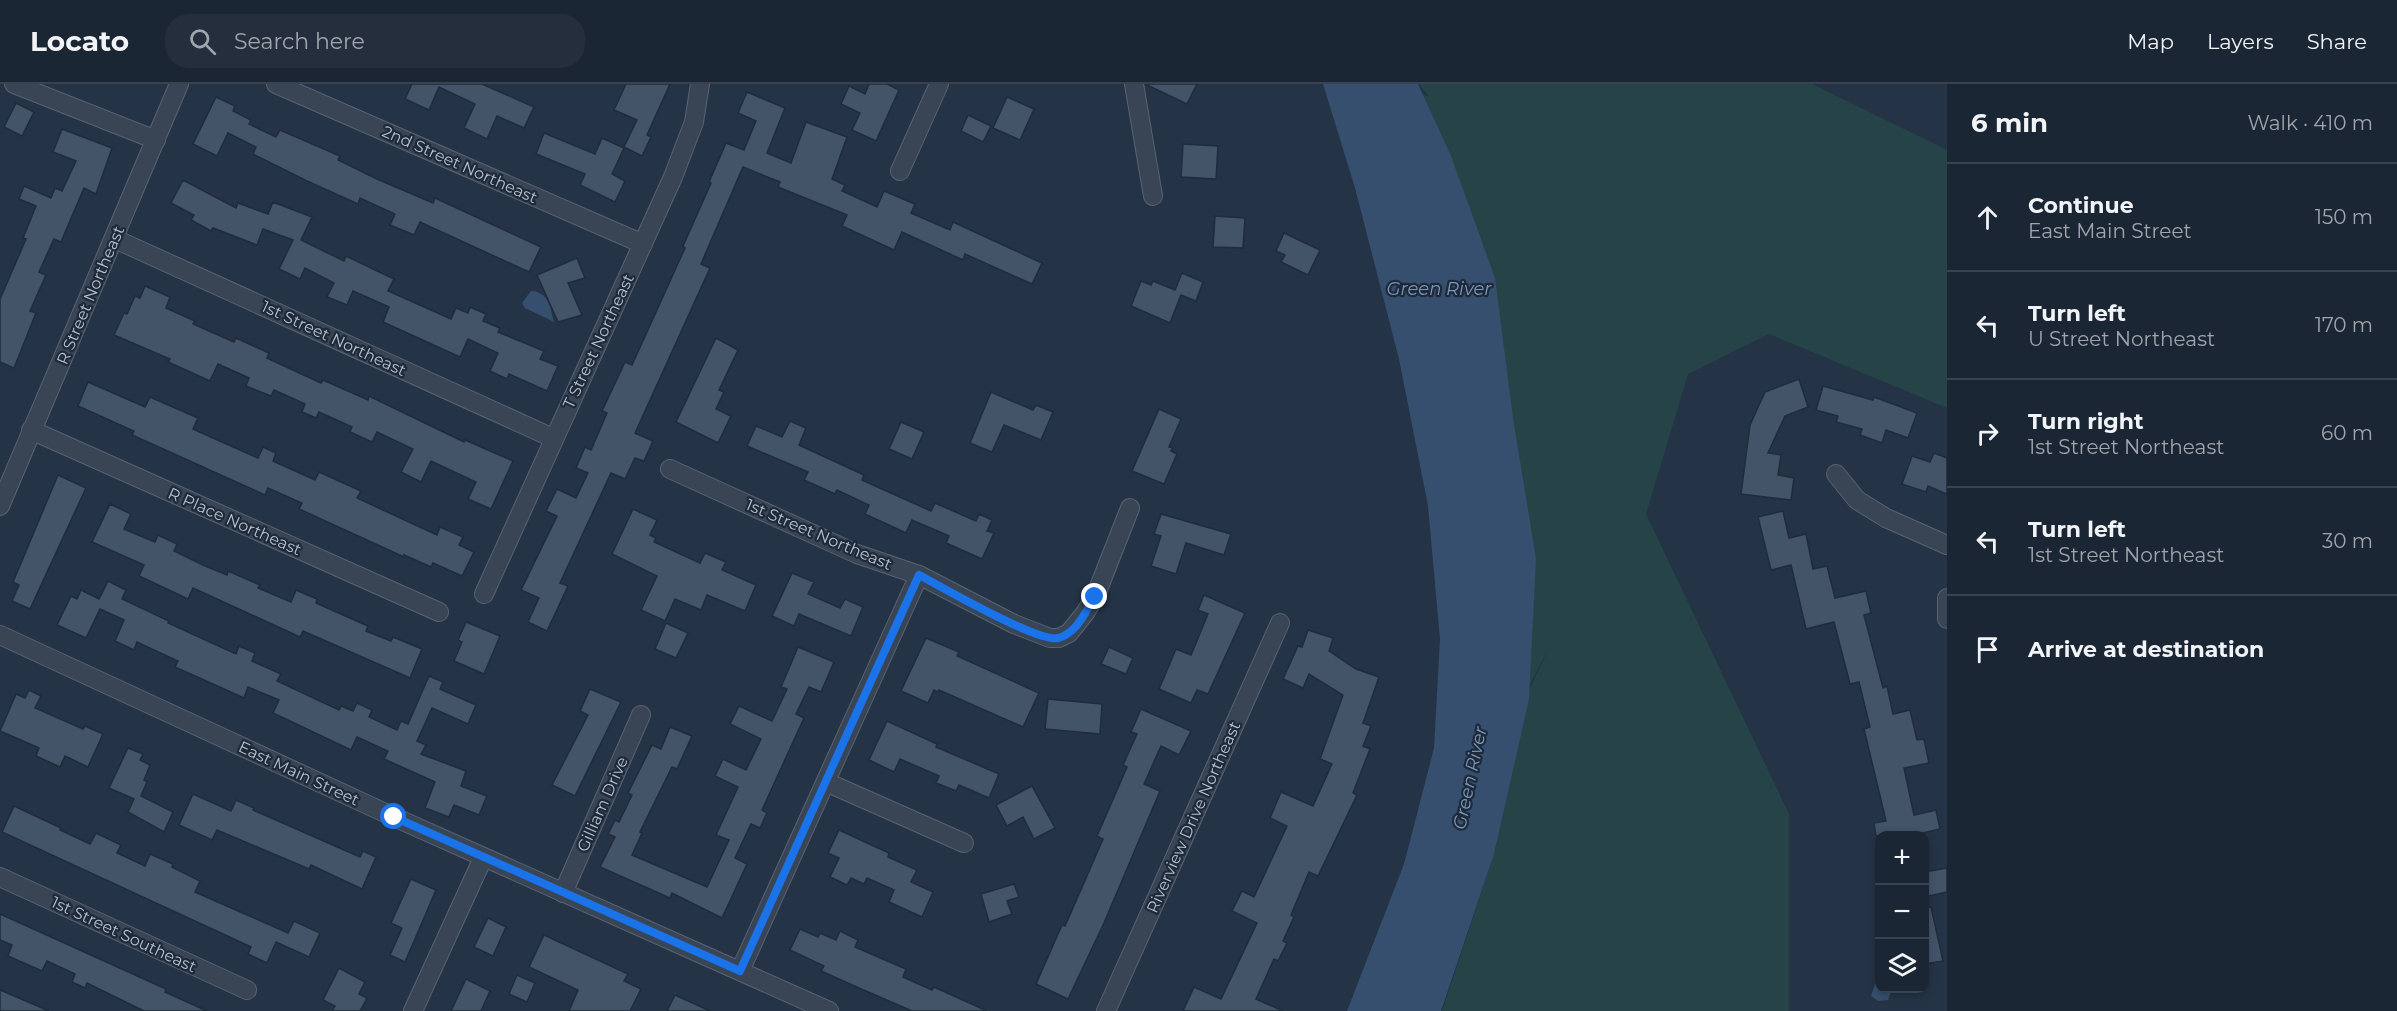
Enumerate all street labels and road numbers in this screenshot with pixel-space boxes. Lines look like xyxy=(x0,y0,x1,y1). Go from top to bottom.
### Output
street label: 2nd Street Northeast xyxy=(379,122,541,207)
street label: R Street Northeast xyxy=(53,223,128,367)
street label: T Street Northeast xyxy=(559,271,638,411)
street label: 1st Street Northeast xyxy=(259,297,409,380)
street label: R Place Northeast xyxy=(165,484,305,560)
street label: 1st Street Northeast xyxy=(743,495,895,574)
street label: Riverview Drive Northeast xyxy=(1143,718,1245,916)
street label: East Main Street xyxy=(235,737,363,810)
street label: Gilliam Drive xyxy=(573,754,632,855)
street label: 1st Street Southeast xyxy=(48,892,200,977)

